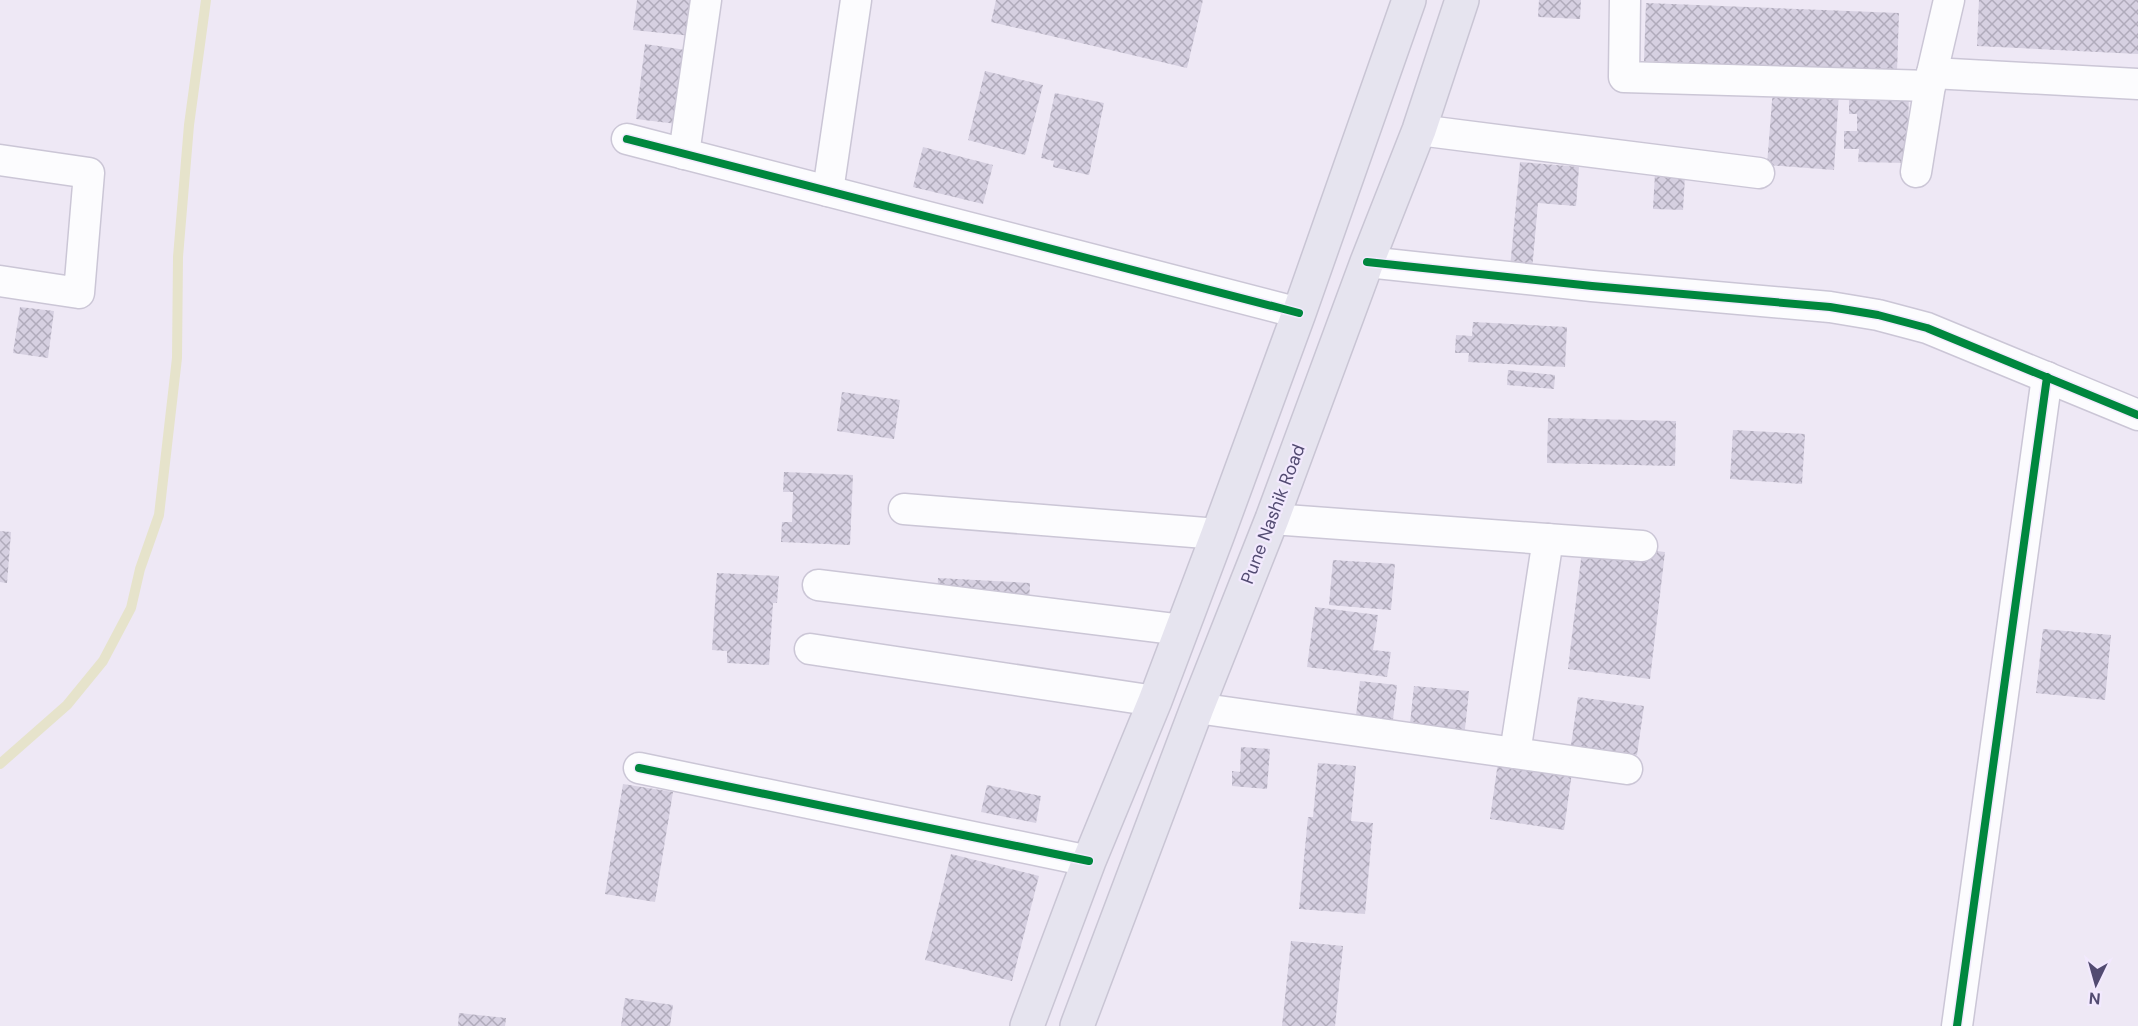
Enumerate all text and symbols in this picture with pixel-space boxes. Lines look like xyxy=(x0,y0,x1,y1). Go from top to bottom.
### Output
street label: Pune Nashik Road xyxy=(1235,441,1311,587)
north arrow xyxy=(2066,954,2126,1014)
text: N xyxy=(2088,987,2101,1009)

